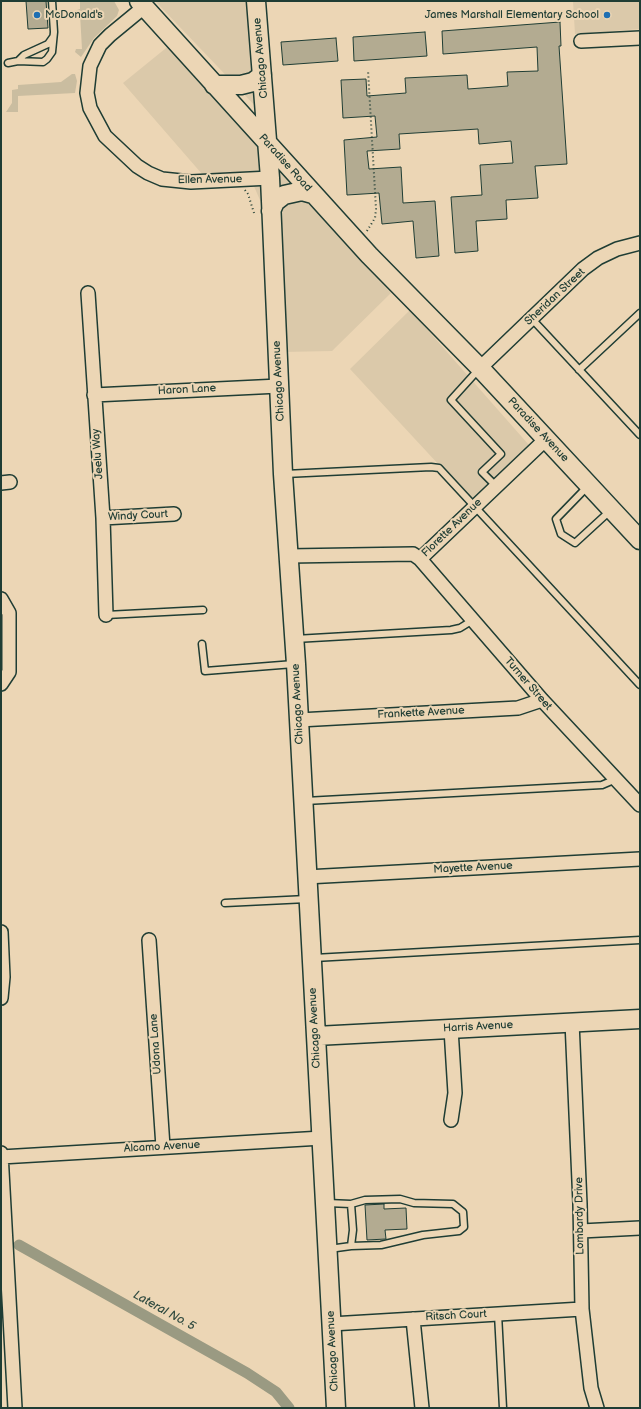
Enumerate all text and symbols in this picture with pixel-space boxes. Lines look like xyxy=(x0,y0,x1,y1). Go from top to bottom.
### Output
place label: McDonald's xyxy=(45,8,103,22)
place label: James Marshall Elementary School xyxy=(425,8,599,22)
marker: McDonald's xyxy=(32,10,42,20)
marker: James Marshall Elementary School xyxy=(602,10,612,20)
street label: Chicago Avenue xyxy=(251,17,271,99)
street label: Paradise Road xyxy=(256,131,314,195)
street label: Ellen Avenue xyxy=(178,173,242,187)
street label: Sheridan Street xyxy=(522,266,588,328)
street label: Chicago Avenue xyxy=(270,340,288,422)
street label: Haron Lane xyxy=(158,382,216,398)
street label: Paradise Avenue xyxy=(505,395,571,465)
street label: Jeelu Way xyxy=(90,428,106,480)
street label: Florette Avenue xyxy=(419,496,485,560)
street label: Windy Court xyxy=(108,508,168,524)
street label: Turner Street xyxy=(501,655,555,713)
street label: Chicago Avenue xyxy=(289,663,307,745)
street label: Frankette Avenue xyxy=(377,704,465,722)
street label: Mayette Avenue xyxy=(433,859,513,877)
street label: Chicago Avenue xyxy=(306,987,324,1069)
street label: Udona Lane xyxy=(147,1013,165,1075)
street label: Harris Avenue xyxy=(443,1019,513,1035)
street label: Alcamo Avenue xyxy=(124,1138,200,1156)
street label: Lombardy Drive xyxy=(573,1177,587,1255)
water label: Lateral No. 5 xyxy=(131,1288,197,1334)
street label: Ritsch Court xyxy=(425,1308,487,1324)
street label: Chicago Avenue xyxy=(324,1310,342,1392)

